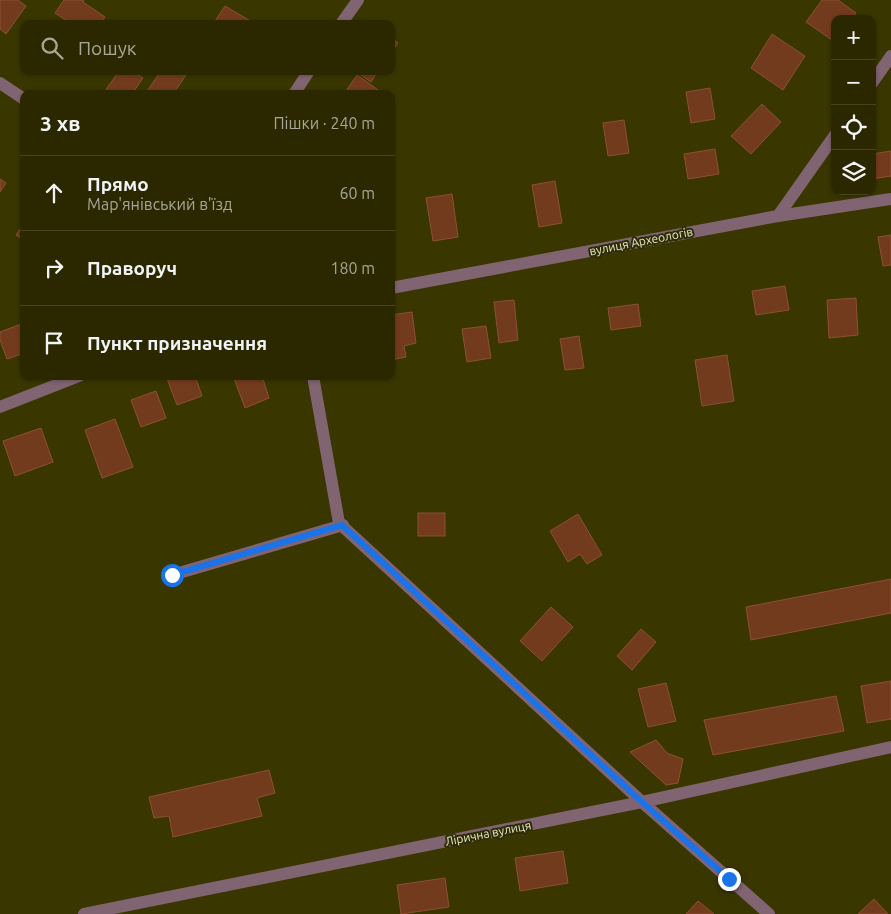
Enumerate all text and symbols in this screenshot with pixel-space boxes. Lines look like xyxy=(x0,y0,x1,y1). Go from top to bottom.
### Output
map controls xyxy=(831,15,876,195)
button: + xyxy=(831,15,876,60)
search box xyxy=(20,20,395,75)
icon: search xyxy=(38,34,66,62)
text: Пошук xyxy=(78,37,137,59)
button: − xyxy=(831,60,876,105)
button: locate xyxy=(831,105,876,150)
text: 3 хв xyxy=(40,111,81,135)
text: Пішки · 240 m xyxy=(274,114,375,132)
button: layers xyxy=(831,150,876,195)
text: Прямо xyxy=(87,173,149,195)
icon: ahead xyxy=(40,179,68,207)
text: 60 m xyxy=(339,184,375,202)
text: Мар'янівський в'їзд xyxy=(87,195,232,213)
street label: вулиця Археологів xyxy=(588,225,694,257)
icon: right xyxy=(40,254,68,282)
text: Праворуч xyxy=(87,257,177,279)
text: 180 m xyxy=(330,259,375,277)
icon: arrive xyxy=(40,329,68,357)
text: Пункт призначення xyxy=(87,332,267,354)
route start xyxy=(161,564,184,587)
street label: Лірична вулиця xyxy=(444,818,532,848)
route end xyxy=(718,868,741,891)

